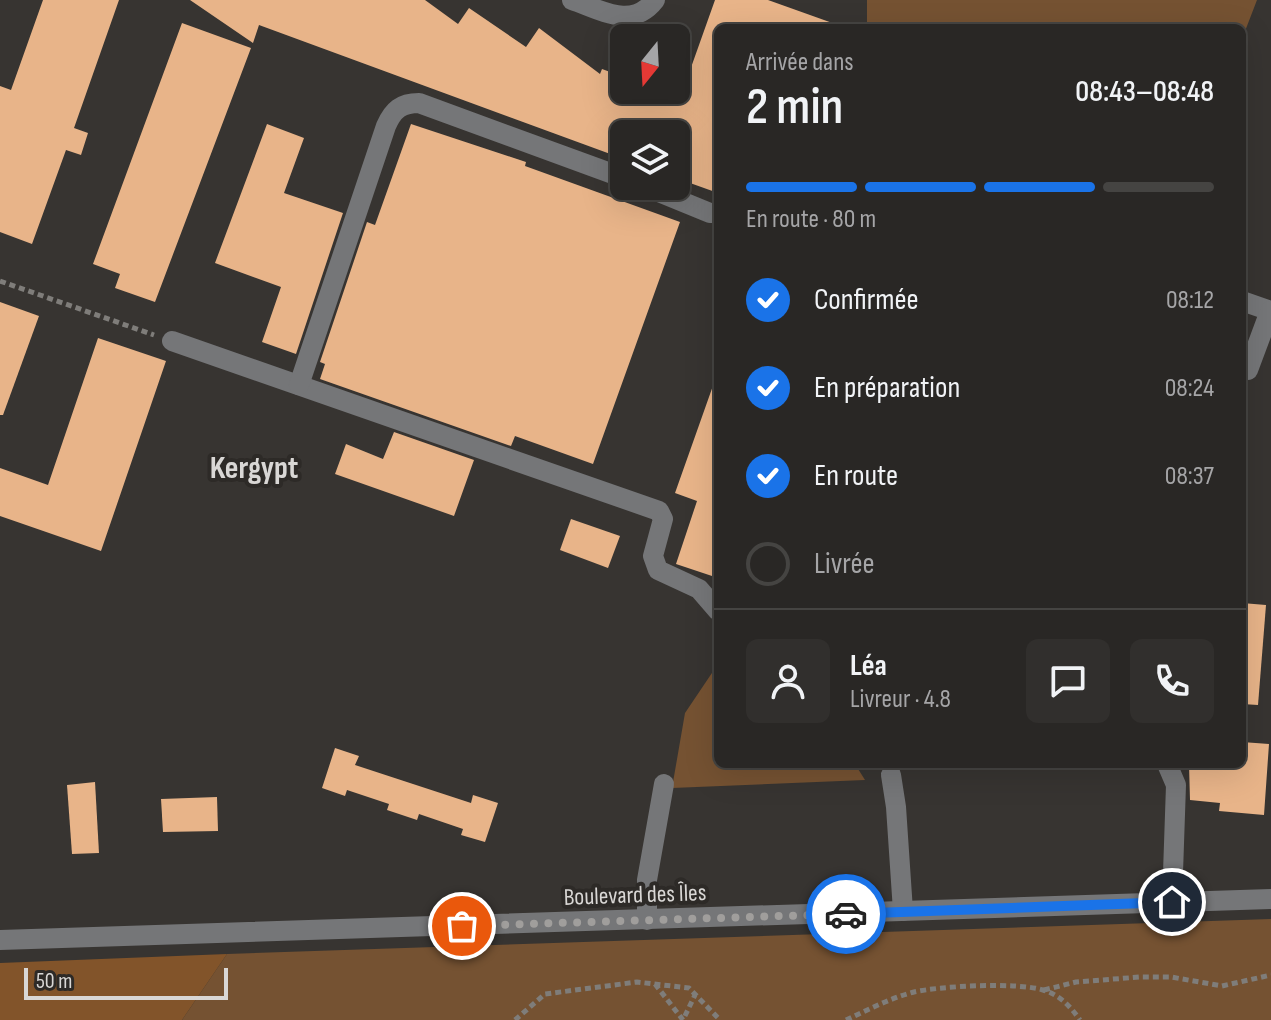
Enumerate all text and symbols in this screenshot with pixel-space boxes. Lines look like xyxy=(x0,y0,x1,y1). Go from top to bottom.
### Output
north arrow xyxy=(610,24,690,104)
map controls xyxy=(610,24,690,200)
text: Arrivée dans xyxy=(746,47,854,78)
text: 08:43–08:48 xyxy=(1075,74,1214,110)
text: 2 min xyxy=(746,76,843,139)
button: layers xyxy=(610,120,690,200)
text: En route · 80 m xyxy=(746,204,876,235)
icon: check xyxy=(746,278,790,322)
text: Confirmée xyxy=(814,282,919,318)
text: 08:12 xyxy=(1166,285,1214,316)
icon: check xyxy=(746,366,790,410)
text: En préparation xyxy=(814,370,960,406)
text: 08:24 xyxy=(1165,373,1214,404)
district label: Kergypt xyxy=(210,449,298,488)
icon: check xyxy=(746,454,790,498)
text: En route xyxy=(814,458,898,494)
text: 08:37 xyxy=(1165,461,1214,492)
text: Livrée xyxy=(814,546,875,582)
button: person xyxy=(746,639,830,723)
button: chat xyxy=(1026,639,1110,723)
button: phone xyxy=(1130,639,1214,723)
text: Léa xyxy=(850,648,887,684)
text: Livreur · 4.8 xyxy=(850,684,951,715)
pin xyxy=(1138,868,1206,936)
courier xyxy=(806,874,886,954)
street label: Boulevard des Îles xyxy=(563,878,707,912)
icon: home xyxy=(1150,880,1194,924)
pin xyxy=(428,892,496,960)
icon: car xyxy=(824,892,868,936)
icon: bag xyxy=(440,904,484,948)
scale bar xyxy=(24,964,228,1000)
text: 50 m xyxy=(36,968,72,995)

